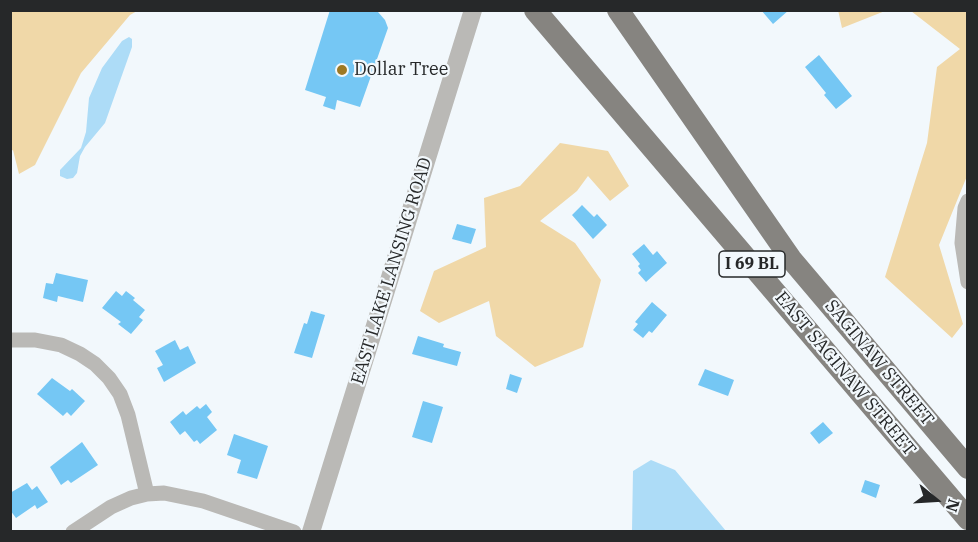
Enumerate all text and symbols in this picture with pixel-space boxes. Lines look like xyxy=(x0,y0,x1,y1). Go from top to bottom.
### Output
place label: Dollar Tree xyxy=(354,59,448,81)
marker: Dollar Tree xyxy=(335,63,349,77)
street label: EAST LAKE LANSING ROAD xyxy=(347,155,437,387)
road number: I 69 BL xyxy=(719,251,785,277)
street label: EAST SAGINAW STREET xyxy=(770,287,920,461)
street label: SAGINAW STREET xyxy=(820,296,938,430)
north arrow xyxy=(906,470,966,530)
text: N xyxy=(942,496,965,515)

